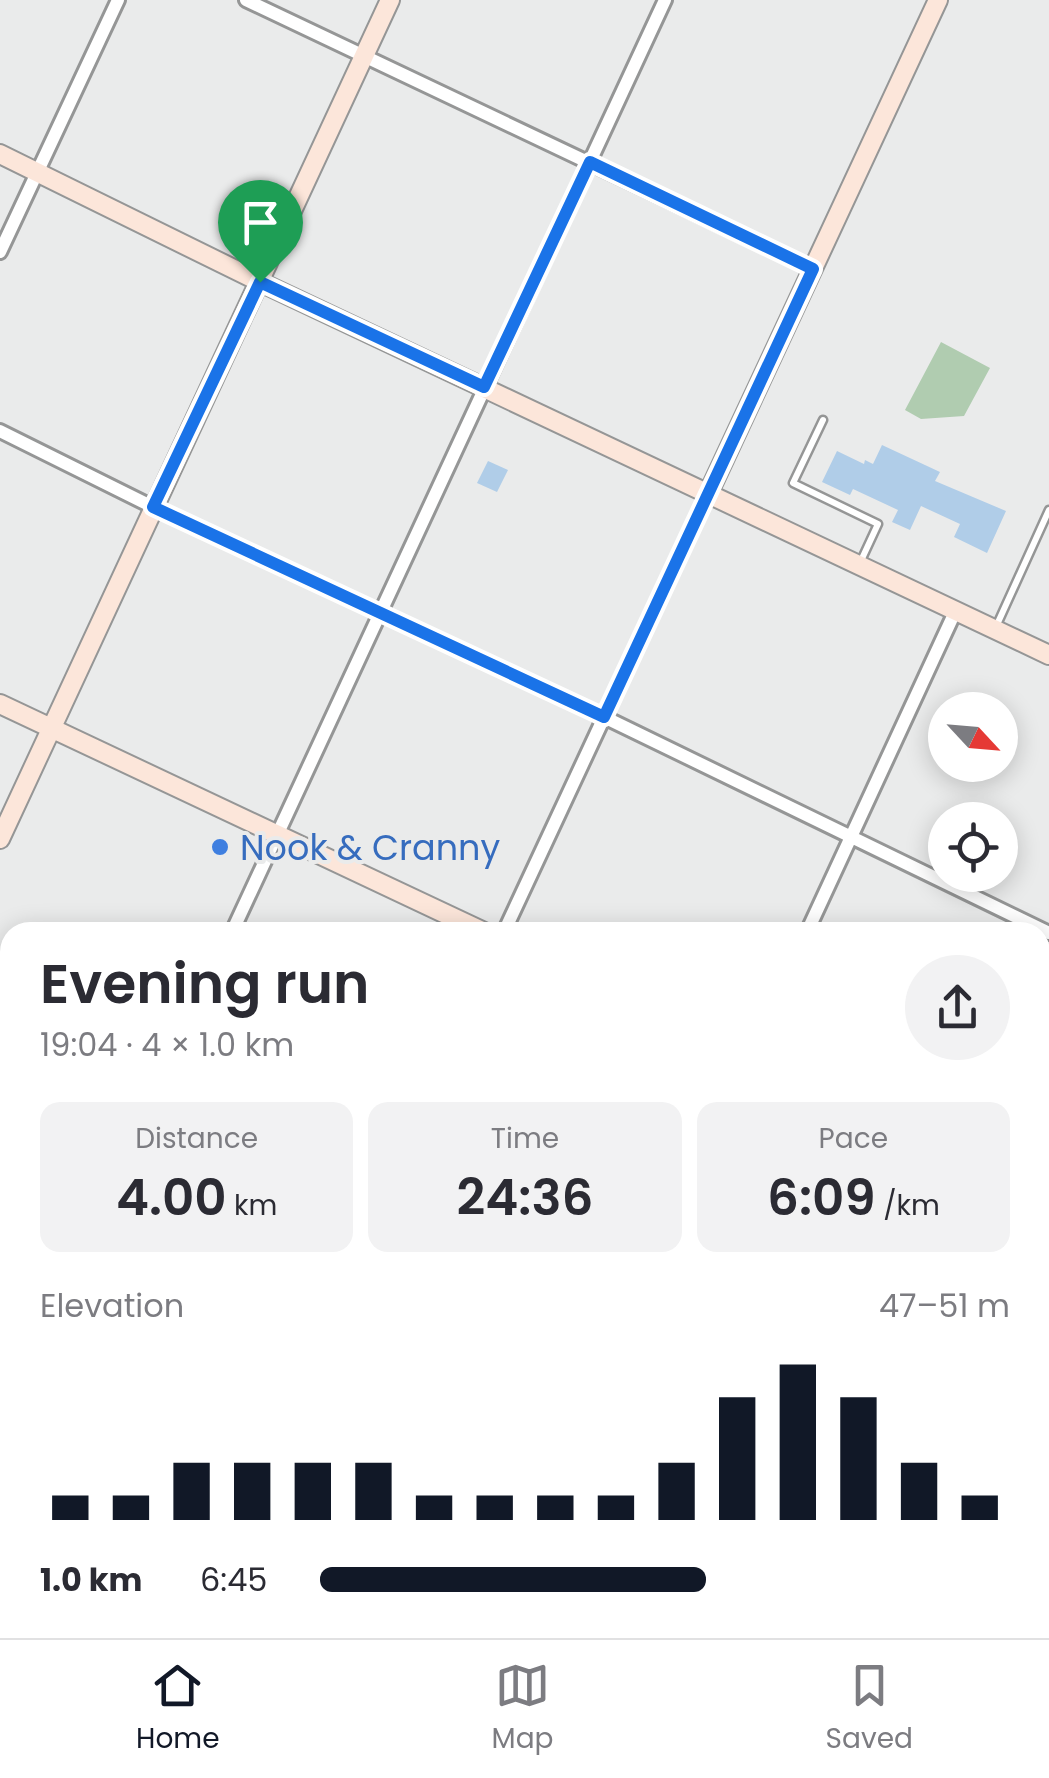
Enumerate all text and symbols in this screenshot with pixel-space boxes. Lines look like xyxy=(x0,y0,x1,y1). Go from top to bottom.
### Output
pin xyxy=(218,180,303,283)
icon: arrive xyxy=(233,195,288,250)
north arrow xyxy=(928,692,1018,782)
map controls xyxy=(928,692,1018,892)
button: locate xyxy=(928,802,1018,892)
place label: Nook & Cranny xyxy=(240,823,501,872)
marker: Nook & Cranny xyxy=(209,836,231,858)
text: Evening run xyxy=(40,945,369,1022)
button: share xyxy=(905,955,1010,1060)
text: 19:04 · 4 × 1.0 km xyxy=(40,1022,294,1067)
text: Distance xyxy=(135,1119,258,1158)
text: Time xyxy=(491,1119,559,1158)
text: Pace xyxy=(819,1119,888,1158)
text: 4.00 xyxy=(116,1162,227,1233)
text: 24:36 xyxy=(457,1162,593,1233)
text: 6:09 xyxy=(767,1162,876,1233)
text: km xyxy=(227,1186,277,1225)
text: /km xyxy=(876,1186,940,1225)
text: Elevation xyxy=(40,1283,184,1328)
text: 47–51 m xyxy=(879,1283,1010,1328)
text: 1.0 km xyxy=(40,1557,142,1602)
text: 6:45 xyxy=(200,1557,267,1602)
tab: Home xyxy=(136,1658,220,1760)
tab: Map xyxy=(492,1658,554,1760)
tab: Saved xyxy=(826,1658,913,1760)

